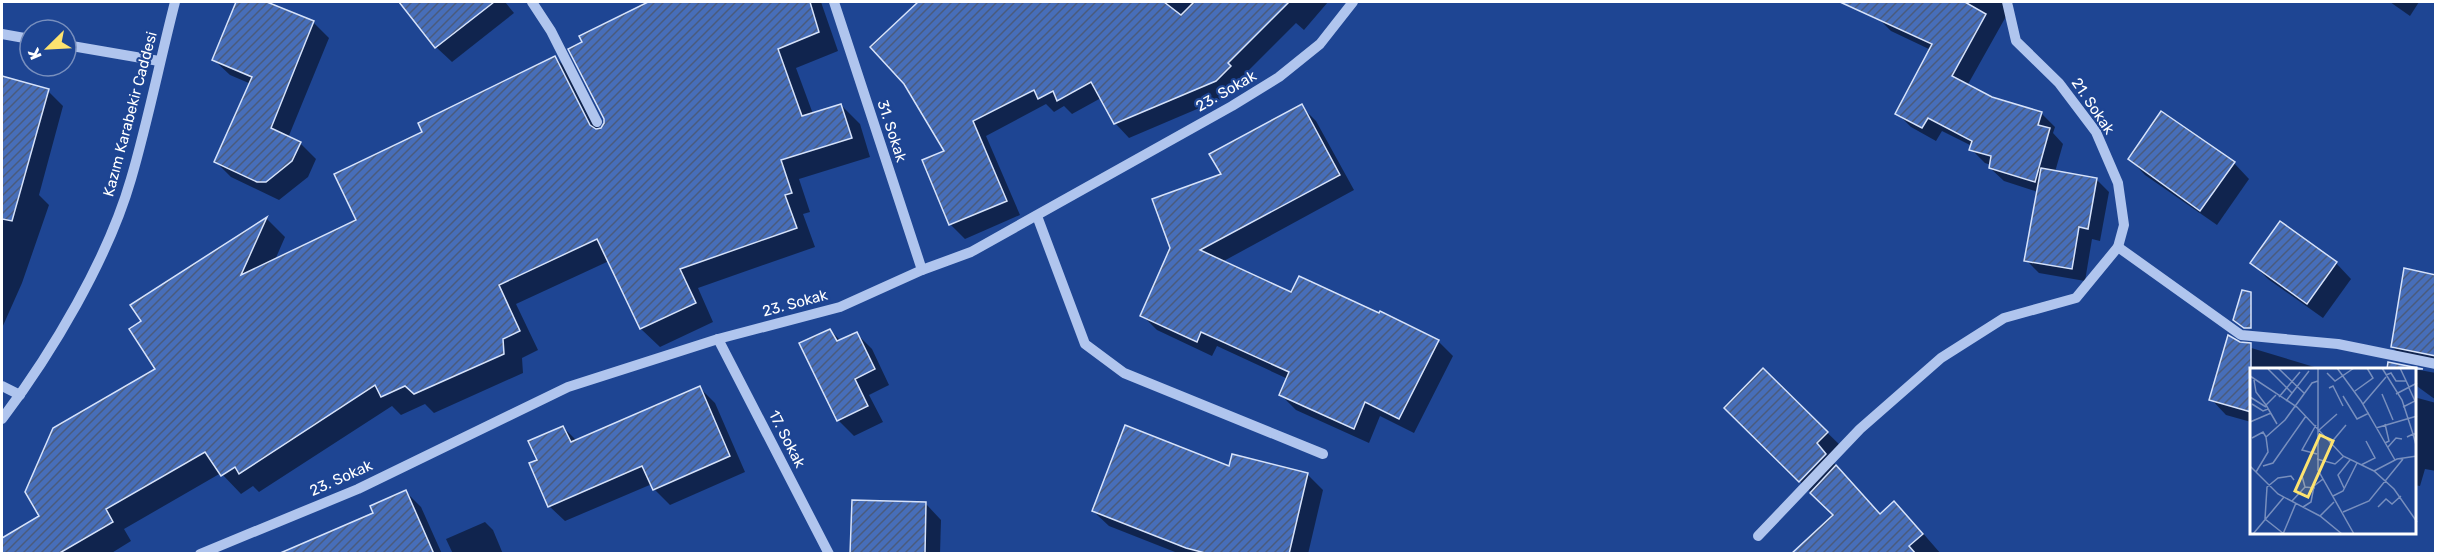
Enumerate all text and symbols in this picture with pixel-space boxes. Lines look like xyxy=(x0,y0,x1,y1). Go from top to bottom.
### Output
north arrow xyxy=(18,18,78,78)
street label: Kazım Karabekir Caddesi xyxy=(99,30,161,198)
text: K xyxy=(24,45,46,63)
street label: 23. Sokak xyxy=(1193,66,1260,116)
street label: 21. Sokak xyxy=(2068,74,2119,138)
street label: 31. Sokak xyxy=(874,98,911,165)
street label: 23. Sokak xyxy=(760,286,830,320)
inset map xyxy=(2250,368,2416,534)
street label: 17. Sokak xyxy=(765,407,809,471)
street label: 23. Sokak xyxy=(307,456,375,500)

